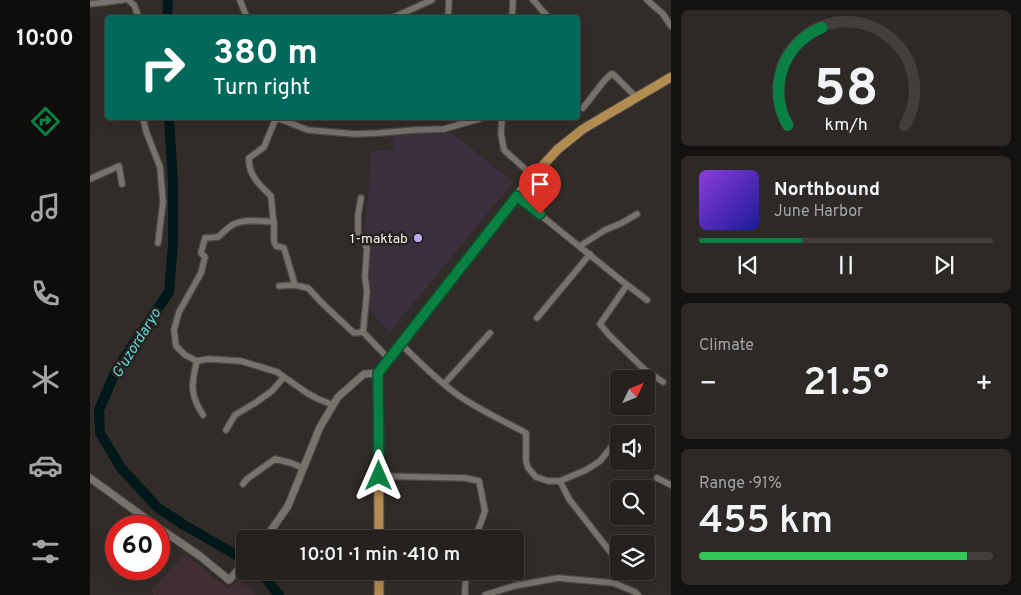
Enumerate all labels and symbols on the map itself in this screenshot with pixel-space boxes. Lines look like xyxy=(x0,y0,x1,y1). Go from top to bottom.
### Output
pin xyxy=(519,163,561,214)
place label: 1-maktab xyxy=(350,231,408,248)
marker: 1-maktab xyxy=(412,232,424,244)
water label: G'uzordaryo xyxy=(108,305,166,382)
north arrow xyxy=(610,370,655,415)
position arrow xyxy=(352,449,404,501)
speed limit sign: 60 xyxy=(105,515,170,580)

